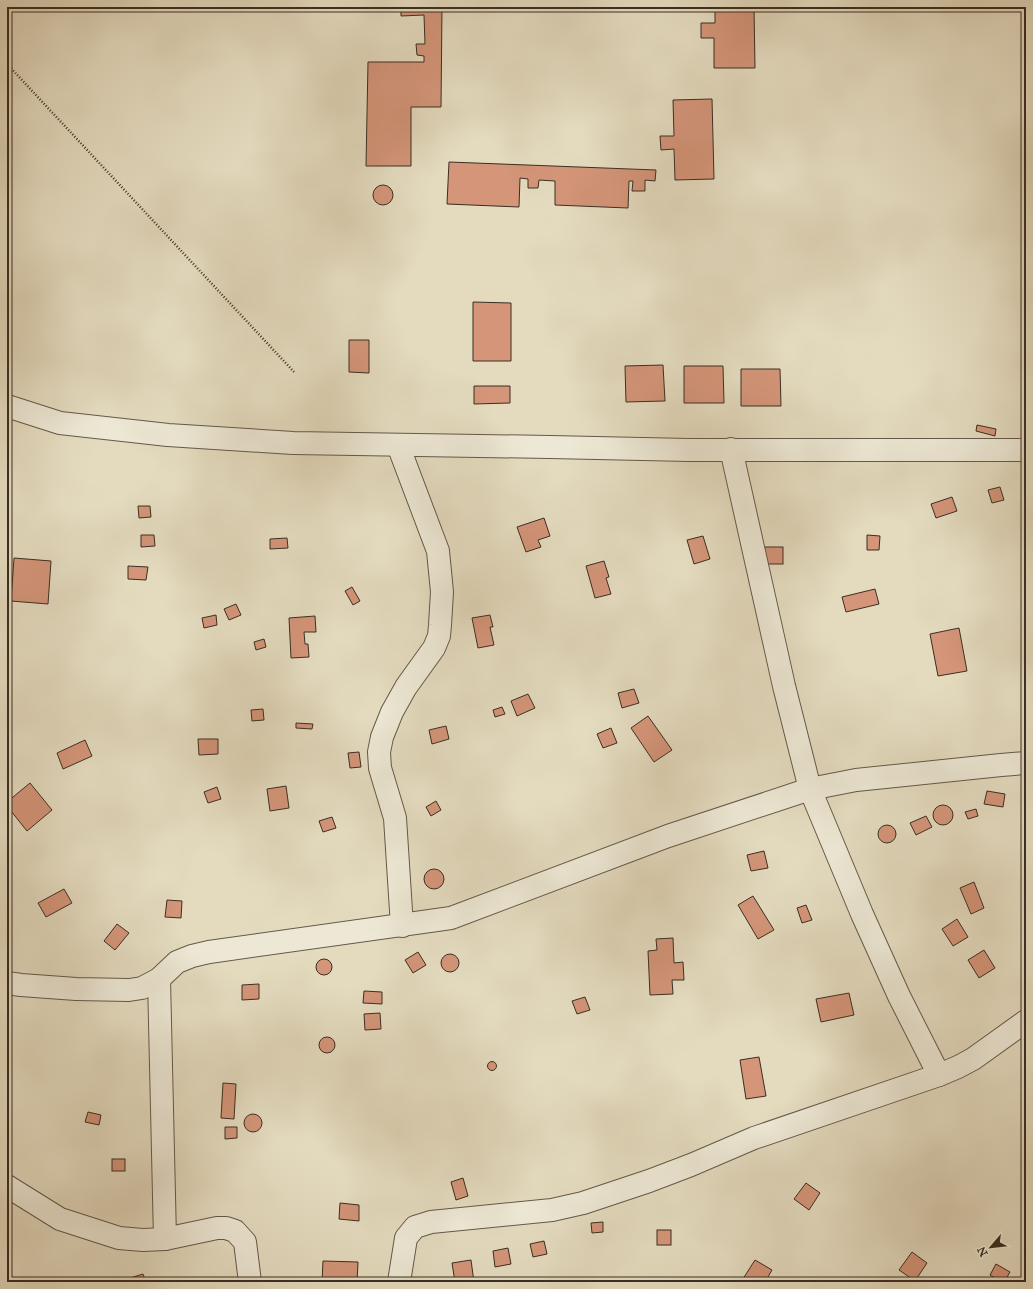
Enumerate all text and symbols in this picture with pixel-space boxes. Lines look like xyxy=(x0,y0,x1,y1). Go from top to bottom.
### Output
north arrow xyxy=(971,1227,1011,1267)
text: N xyxy=(974,1244,991,1259)

